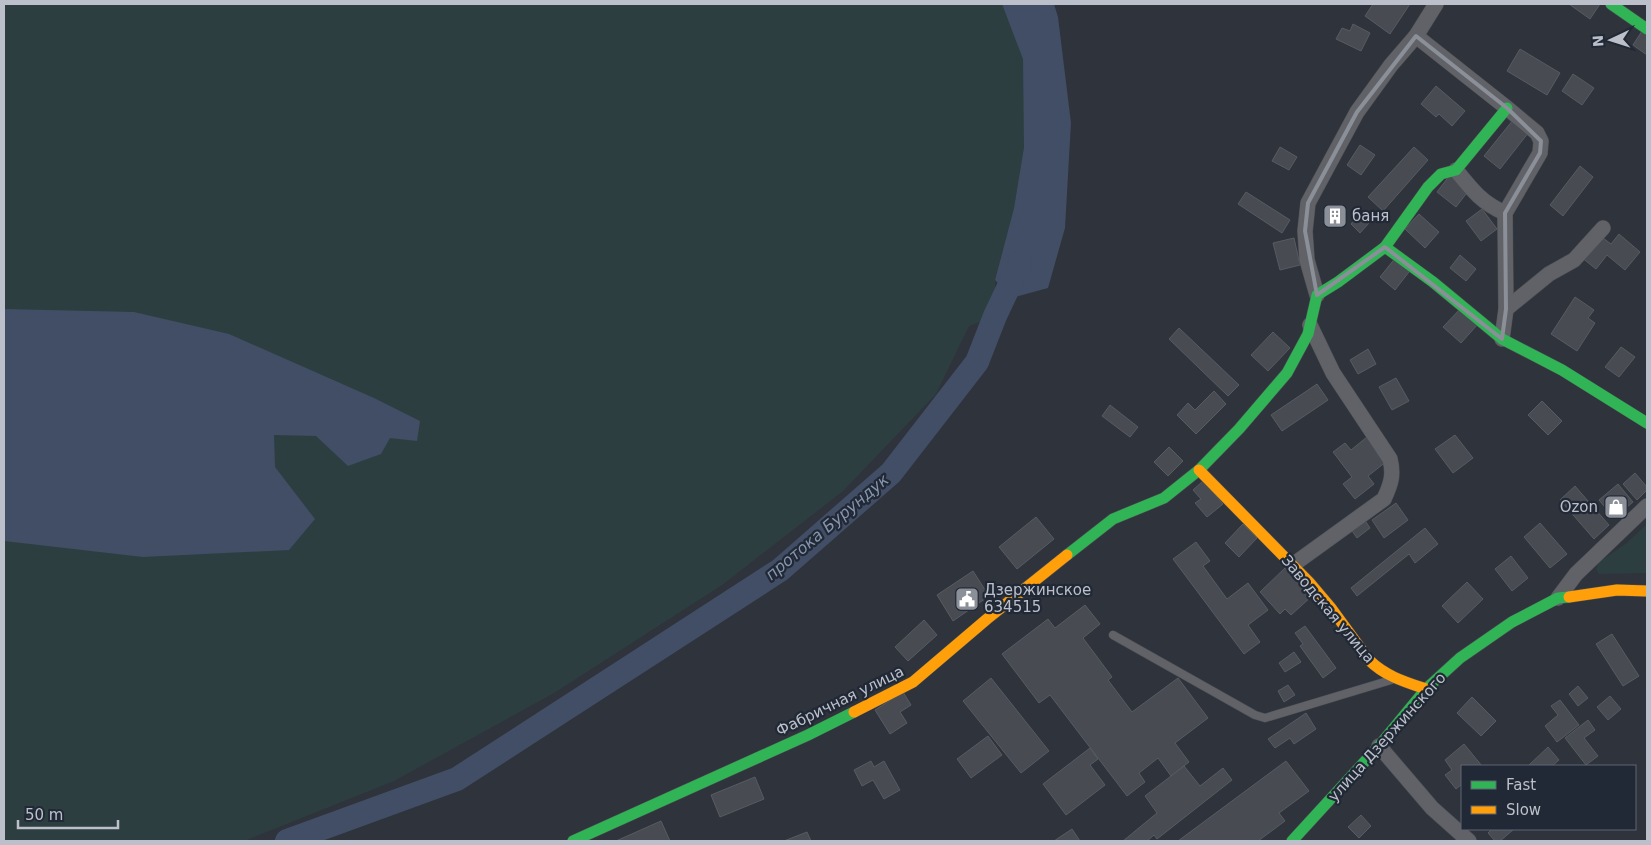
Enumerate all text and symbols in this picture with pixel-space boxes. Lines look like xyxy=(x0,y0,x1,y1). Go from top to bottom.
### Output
north arrow xyxy=(1586,15,1636,65)
text: N xyxy=(1590,35,1606,47)
building icon: баня xyxy=(1322,203,1348,229)
place label: баня xyxy=(1352,207,1389,225)
water label: протока Бурундук xyxy=(762,470,893,584)
shop icon: Ozon xyxy=(1603,494,1629,520)
place label: Ozon xyxy=(1560,498,1598,516)
street label: Заводская улица xyxy=(1278,551,1378,667)
place label: Дзержинское 634515 xyxy=(984,581,1091,616)
public building icon: Дзержинское 634515 xyxy=(954,586,980,612)
street label: Фабричная улица xyxy=(773,662,907,740)
street label: улица Дзержинского xyxy=(1324,669,1450,805)
legend xyxy=(1461,765,1636,830)
text: Fast xyxy=(1506,776,1536,794)
scale bar xyxy=(18,798,118,830)
text: Slow xyxy=(1506,801,1541,819)
text: 50 m xyxy=(25,806,63,824)

